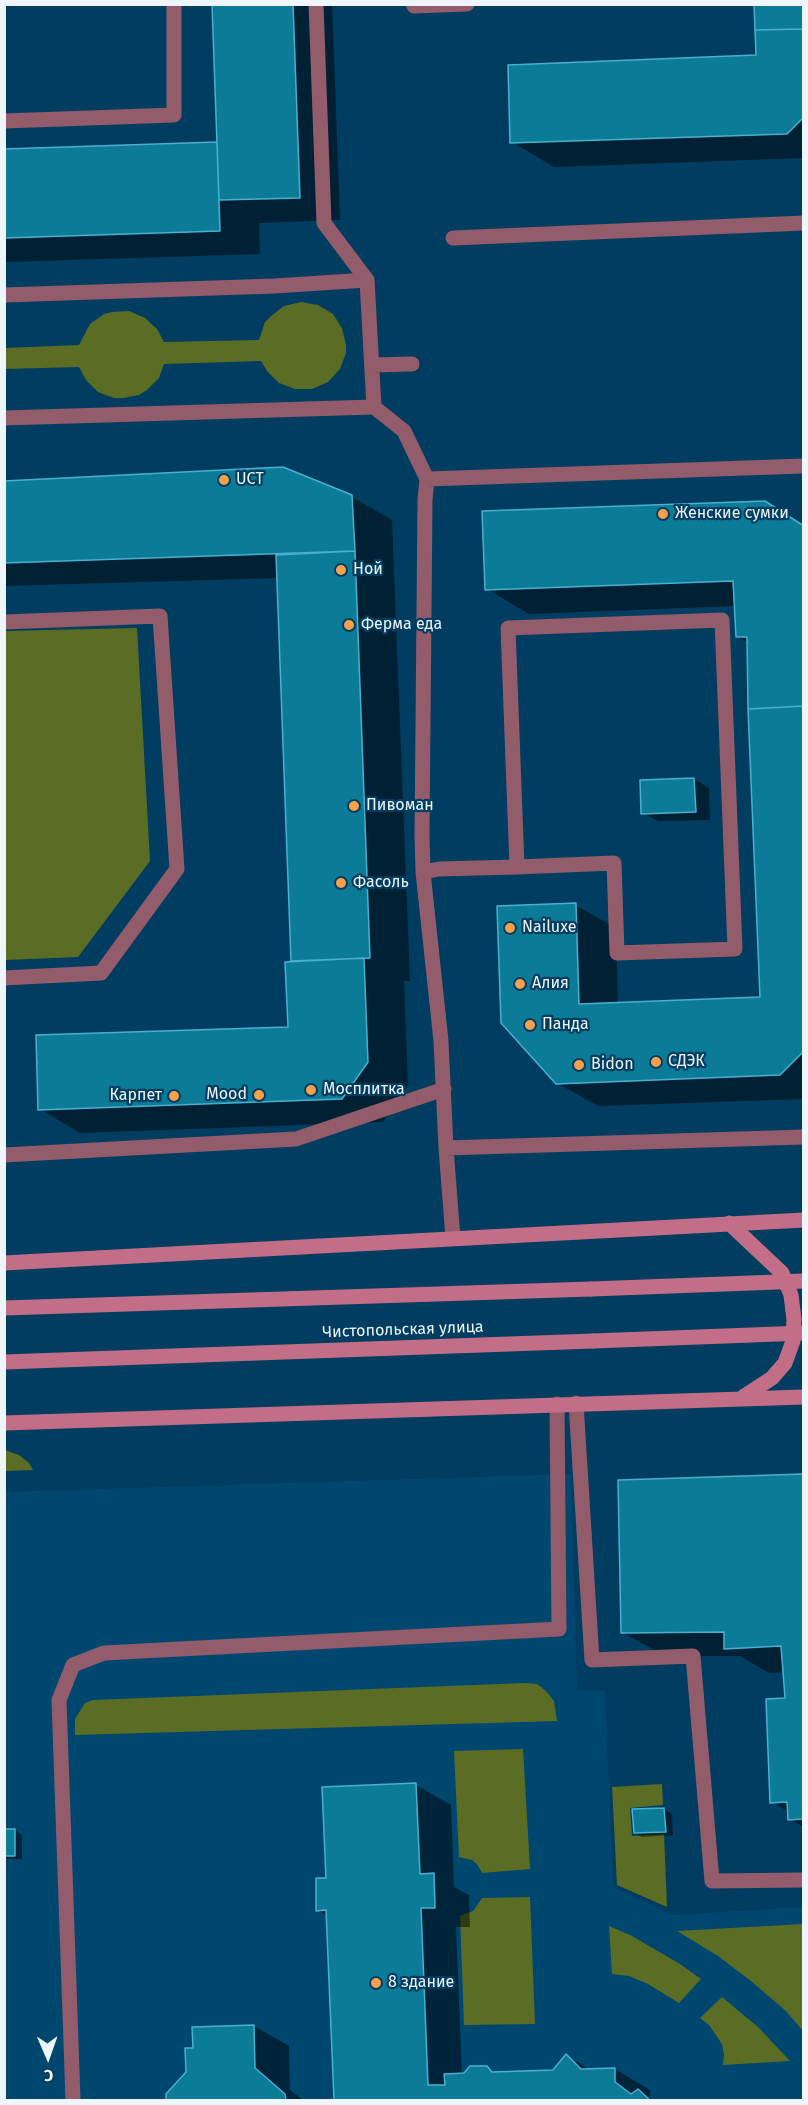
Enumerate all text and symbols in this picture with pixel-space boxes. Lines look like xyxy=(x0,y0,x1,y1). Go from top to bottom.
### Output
place label: UCT xyxy=(236,470,264,490)
marker: UCT xyxy=(217,473,231,487)
place label: Женские сумки xyxy=(675,504,789,524)
marker: Женские сумки xyxy=(656,507,670,521)
place label: Ной xyxy=(353,560,383,580)
marker: Ной xyxy=(334,563,348,577)
place label: Ферма еда xyxy=(361,615,442,635)
marker: Ферма еда xyxy=(342,618,356,632)
place label: Пивоман xyxy=(366,796,434,816)
marker: Пивоман xyxy=(347,799,361,813)
place label: Фасоль xyxy=(353,873,409,893)
marker: Фасоль xyxy=(334,876,348,890)
place label: Nailuxe xyxy=(522,918,576,938)
marker: Nailuxe xyxy=(503,921,517,935)
place label: Алия xyxy=(532,974,569,994)
marker: Алия xyxy=(513,977,527,991)
place label: Панда xyxy=(542,1015,589,1035)
marker: Панда xyxy=(523,1018,537,1032)
place label: СДЭК xyxy=(668,1052,705,1072)
place label: Bidon xyxy=(591,1055,634,1075)
marker: СДЭК xyxy=(649,1055,663,1069)
marker: Bidon xyxy=(572,1058,586,1072)
place label: Мосплитка xyxy=(323,1080,405,1100)
marker: Мосплитка xyxy=(304,1083,318,1097)
place label: Mood xyxy=(206,1085,247,1105)
place label: Карпет xyxy=(110,1086,162,1106)
marker: Mood xyxy=(252,1088,266,1102)
marker: Карпет xyxy=(167,1089,181,1103)
street label: Чистопольская улица xyxy=(322,1318,484,1342)
place label: 8 здание xyxy=(388,1973,454,1993)
marker: 8 здание xyxy=(369,1976,383,1990)
north arrow xyxy=(18,2027,78,2087)
text: С xyxy=(44,2066,54,2085)

